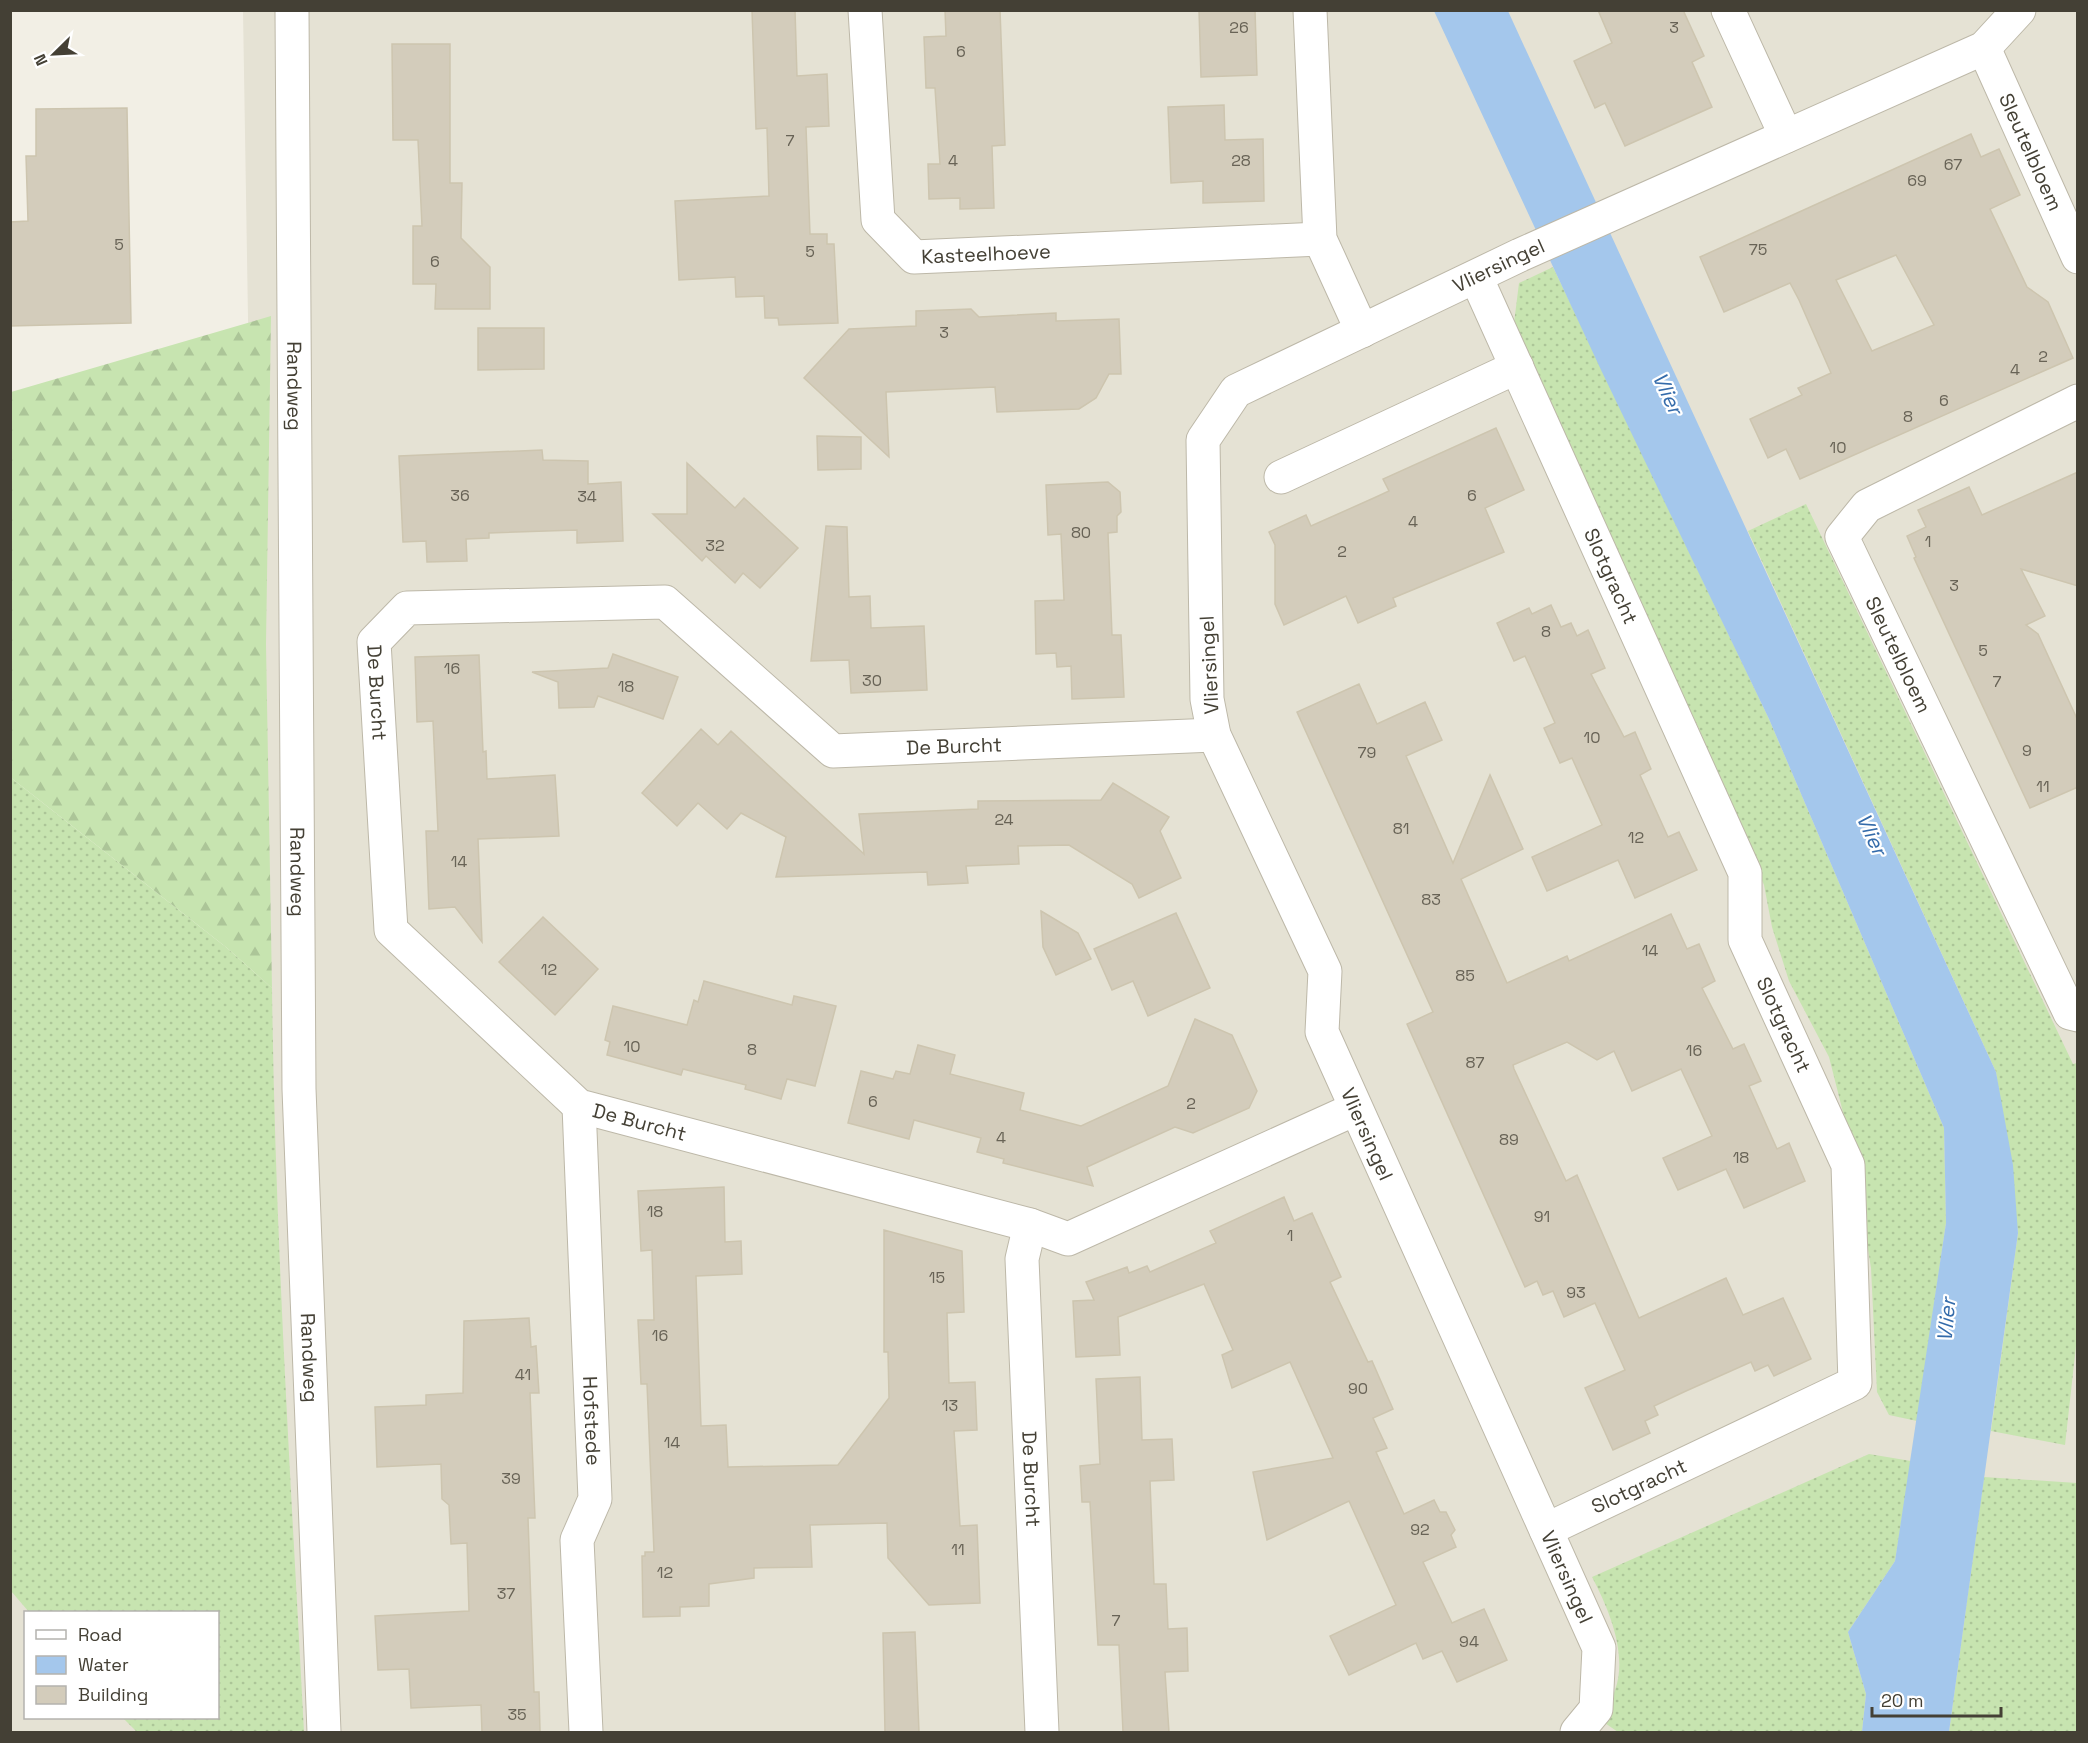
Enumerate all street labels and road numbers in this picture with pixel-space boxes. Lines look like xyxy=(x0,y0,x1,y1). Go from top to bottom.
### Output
street label: Sleutelbloem xyxy=(1993,89,2068,215)
street label: Vliersingel xyxy=(1448,233,1549,298)
street label: Kasteelhoeve xyxy=(921,238,1051,270)
street label: Randweg xyxy=(281,341,308,431)
street label: Slotgracht xyxy=(1578,524,1644,628)
street label: Sleutelbloem xyxy=(1859,592,1937,717)
street label: Vliersingel xyxy=(1193,615,1225,715)
street label: De Burcht xyxy=(361,644,393,741)
street label: De Burcht xyxy=(906,731,1002,761)
street label: Randweg xyxy=(284,827,311,917)
street label: Slotgracht xyxy=(1751,973,1817,1077)
street label: Vliersingel xyxy=(1335,1084,1399,1184)
street label: De Burcht xyxy=(590,1097,689,1147)
street label: Randweg xyxy=(295,1312,324,1403)
street label: Hofstede xyxy=(577,1375,607,1466)
street label: De Burcht xyxy=(1016,1430,1046,1527)
street label: Slotgracht xyxy=(1587,1453,1691,1519)
street label: Vliersingel xyxy=(1535,1527,1599,1627)

